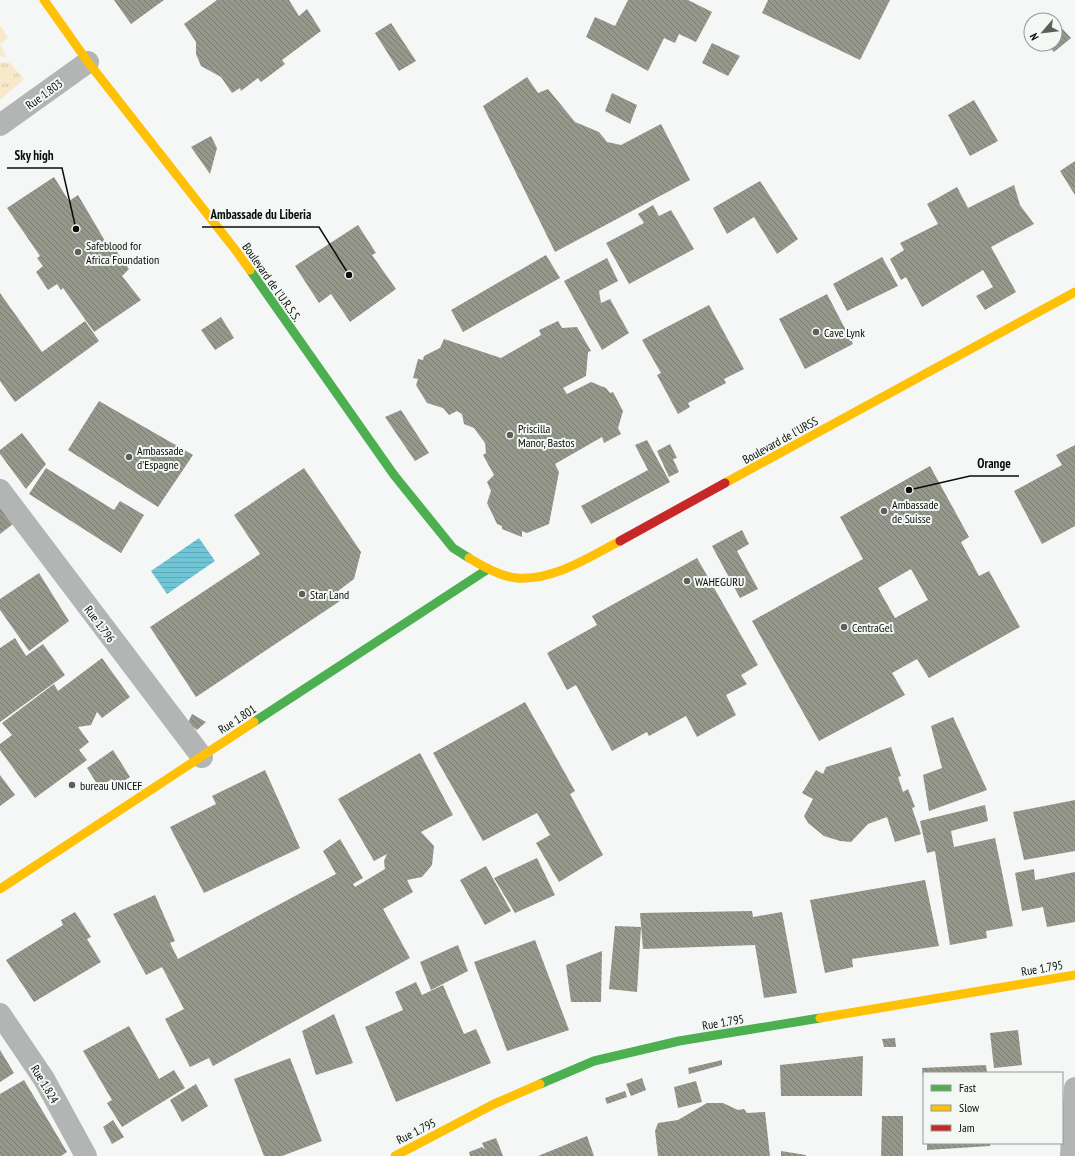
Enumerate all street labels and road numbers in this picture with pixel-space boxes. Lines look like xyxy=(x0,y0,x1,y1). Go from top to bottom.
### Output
street label: Rue 1.803 xyxy=(23,76,65,112)
street label: Boulevard de l'U.R.S.S. xyxy=(239,240,305,324)
street label: Boulevard de l'URSS xyxy=(740,413,820,467)
street label: Rue 1.796 xyxy=(81,603,119,645)
street label: Rue 1.801 xyxy=(215,701,259,737)
street label: Rue 1.795 xyxy=(1020,957,1064,979)
street label: Rue 1.795 xyxy=(701,1011,745,1033)
street label: Rue 1.824 xyxy=(28,1062,63,1106)
street label: Rue 1.795 xyxy=(394,1115,438,1147)

